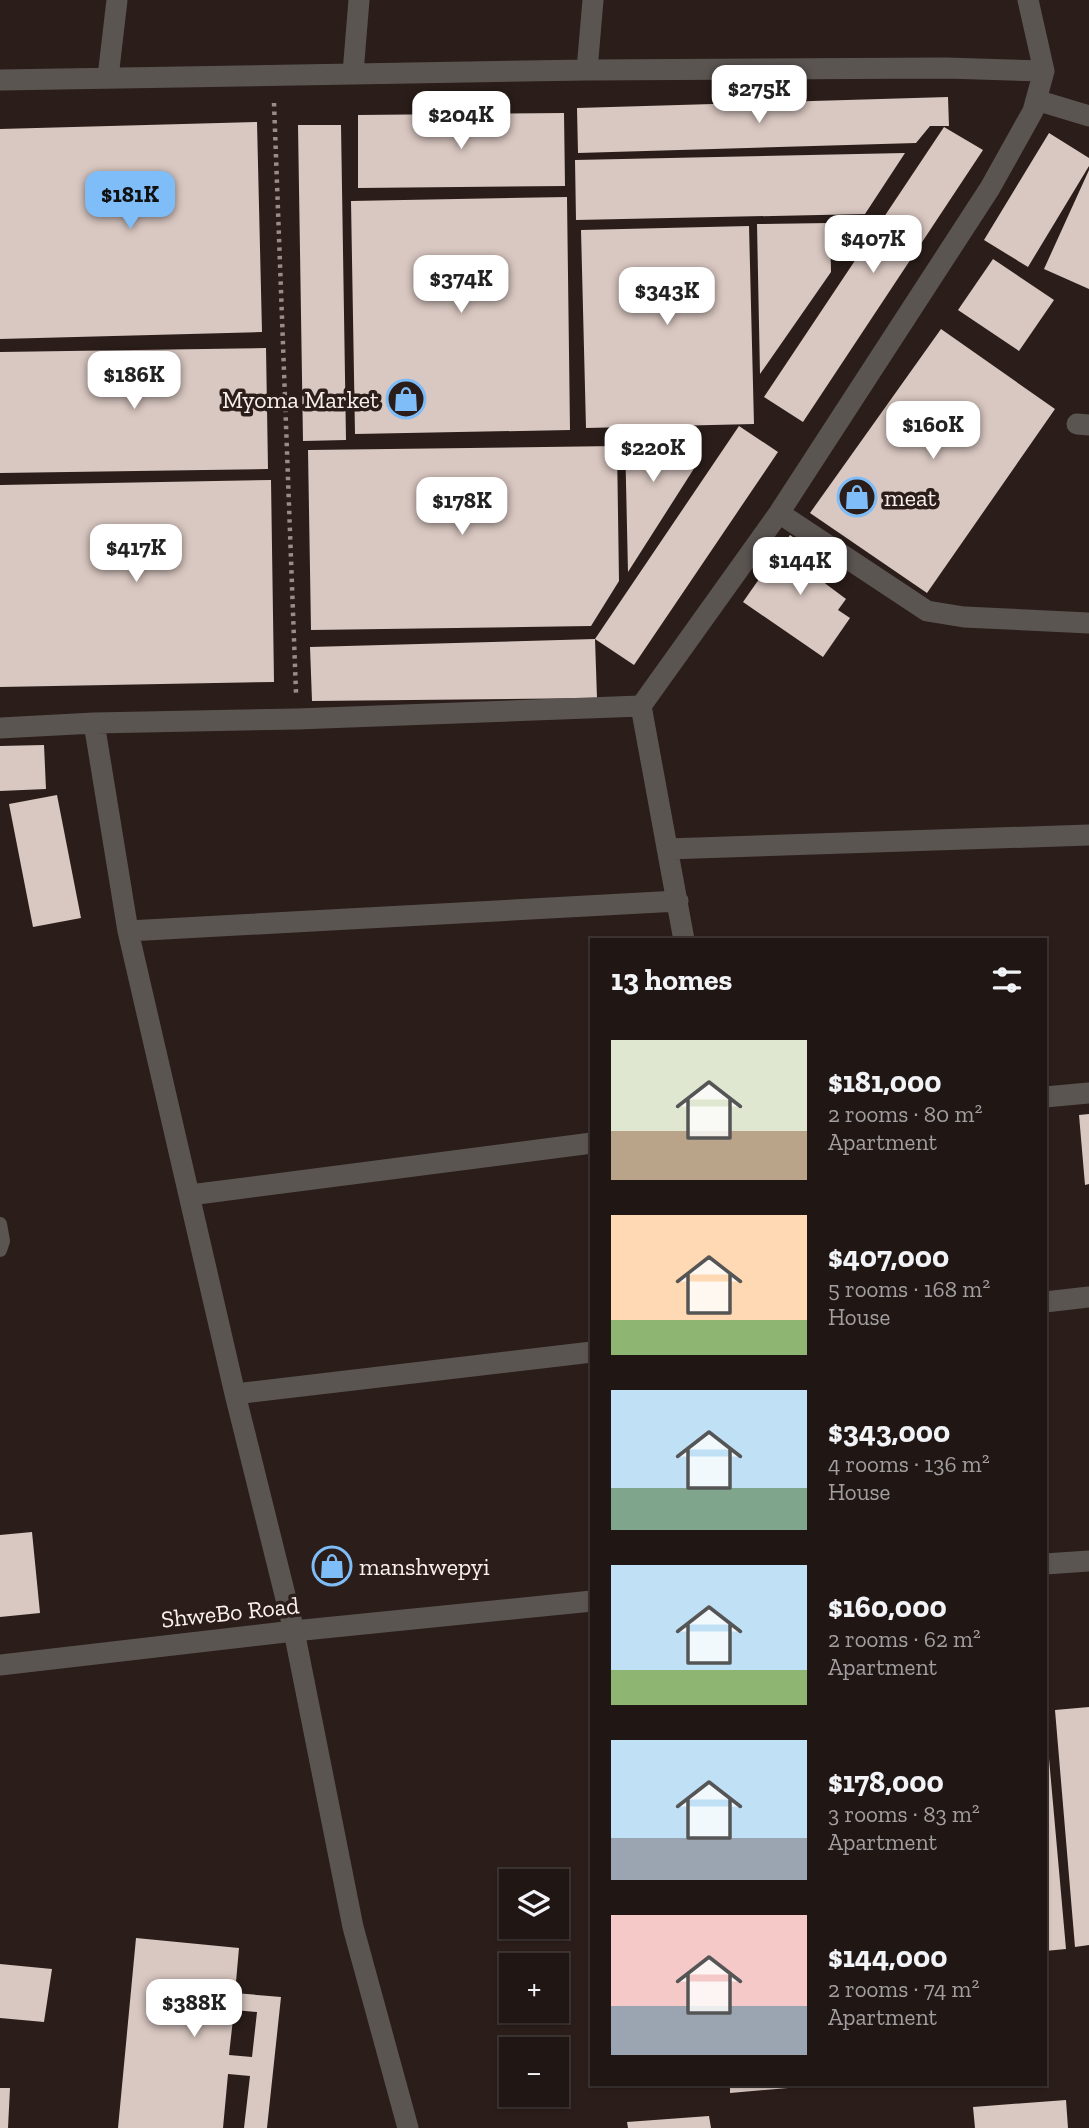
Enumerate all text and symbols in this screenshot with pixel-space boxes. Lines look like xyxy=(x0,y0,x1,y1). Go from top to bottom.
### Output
pin: $275K xyxy=(710,66,808,125)
text: $275K xyxy=(728,74,790,102)
pin: $204K xyxy=(412,92,510,151)
text: $204K xyxy=(428,100,494,128)
pin: $181K xyxy=(81,172,179,231)
text: $181K xyxy=(101,180,159,208)
pin: $407K xyxy=(824,216,922,275)
text: $407K xyxy=(841,224,905,252)
pin: $374K xyxy=(412,256,510,315)
text: $374K xyxy=(429,264,493,292)
pin: $343K xyxy=(618,268,716,327)
text: $343K xyxy=(635,276,699,304)
pin: $186K xyxy=(85,352,183,411)
text: $186K xyxy=(104,360,164,388)
shop icon: Myoma Market xyxy=(385,378,427,420)
place label: Myoma Market xyxy=(222,385,379,414)
pin: $160K xyxy=(884,402,982,461)
text: $160K xyxy=(902,410,964,438)
pin: $220K xyxy=(604,424,702,484)
text: $220K xyxy=(621,433,685,461)
shop icon: meat xyxy=(836,476,878,518)
pin: $178K xyxy=(413,477,511,537)
place label: meat xyxy=(884,483,937,512)
text: $178K xyxy=(432,486,492,514)
pin: $417K xyxy=(87,524,185,584)
text: $417K xyxy=(106,533,166,561)
pin: $144K xyxy=(751,538,849,597)
text: $144K xyxy=(769,546,831,574)
icon: filters xyxy=(988,961,1026,999)
text: 13 homes xyxy=(611,962,732,998)
text: $181,000 xyxy=(828,1064,942,1100)
icon: home xyxy=(667,1068,751,1152)
text: 2 rooms · 80 m² xyxy=(828,1100,982,1128)
text: Apartment xyxy=(828,1128,937,1156)
text: $407,000 xyxy=(828,1239,949,1275)
icon: home xyxy=(667,1243,751,1327)
text: 5 rooms · 168 m² xyxy=(828,1275,990,1303)
text: House xyxy=(828,1303,890,1331)
text: $343,000 xyxy=(828,1414,950,1450)
icon: home xyxy=(667,1418,751,1502)
text: 4 rooms · 136 m² xyxy=(828,1450,990,1478)
text: House xyxy=(828,1478,890,1506)
shop icon: manshwepyi xyxy=(311,1545,353,1587)
place label: manshwepyi xyxy=(359,1552,490,1581)
text: $160,000 xyxy=(828,1589,947,1625)
street label: ShweBo Road xyxy=(160,1590,300,1634)
icon: home xyxy=(667,1593,751,1677)
text: 2 rooms · 62 m² xyxy=(828,1625,981,1653)
text: Apartment xyxy=(828,1653,937,1681)
text: $178,000 xyxy=(828,1764,944,1800)
icon: home xyxy=(667,1768,751,1852)
text: 3 rooms · 83 m² xyxy=(828,1800,980,1828)
text: Apartment xyxy=(828,1828,937,1856)
map controls xyxy=(499,1869,569,2107)
button: layers xyxy=(499,1869,569,1939)
text: $144,000 xyxy=(828,1939,948,1975)
icon: home xyxy=(667,1943,751,2027)
button: + xyxy=(499,1953,569,2023)
text: 2 rooms · 74 m² xyxy=(828,1975,979,2003)
pin: $388K xyxy=(145,1980,243,2039)
text: $388K xyxy=(162,1988,226,2016)
text: Apartment xyxy=(828,2003,937,2031)
button: − xyxy=(499,2037,569,2107)

